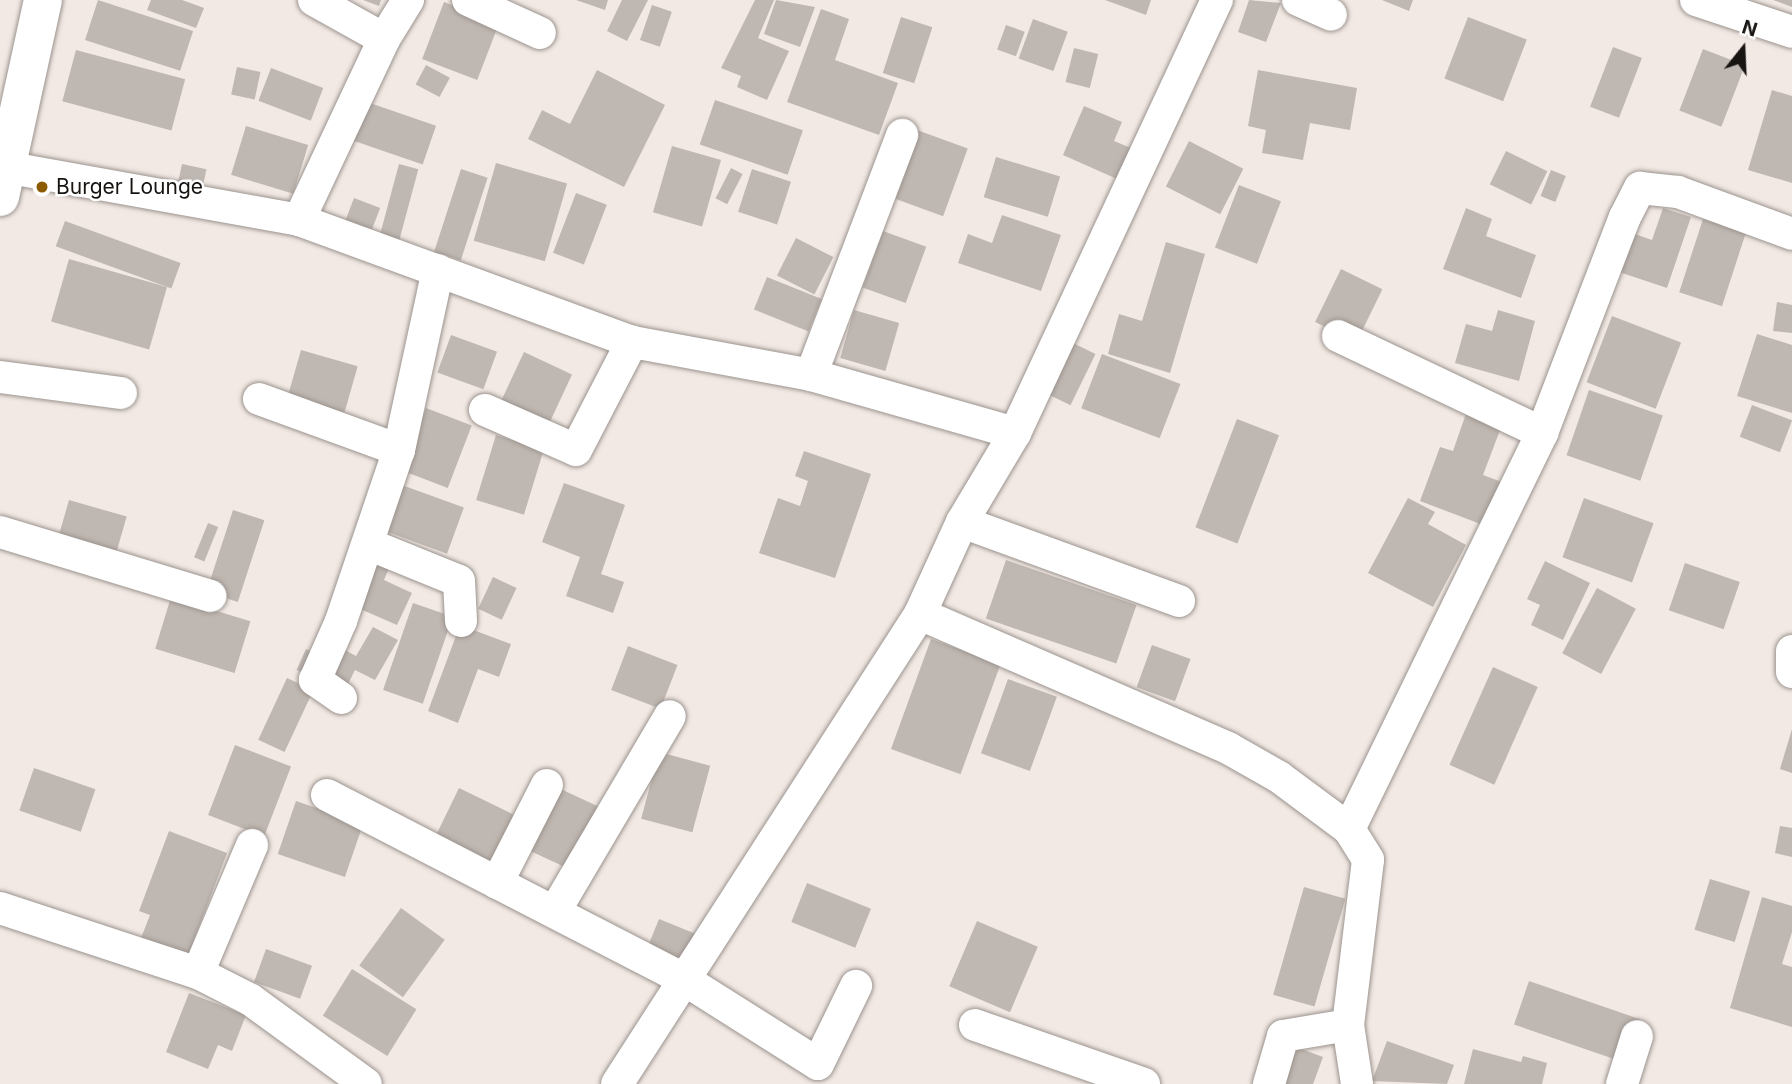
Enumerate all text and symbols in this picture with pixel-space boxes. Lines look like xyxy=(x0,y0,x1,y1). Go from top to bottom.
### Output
north arrow xyxy=(1708,14,1778,84)
text: N xyxy=(1739,15,1760,42)
place label: Burger Lounge xyxy=(56,174,203,200)
marker: Burger Lounge xyxy=(34,179,50,195)

